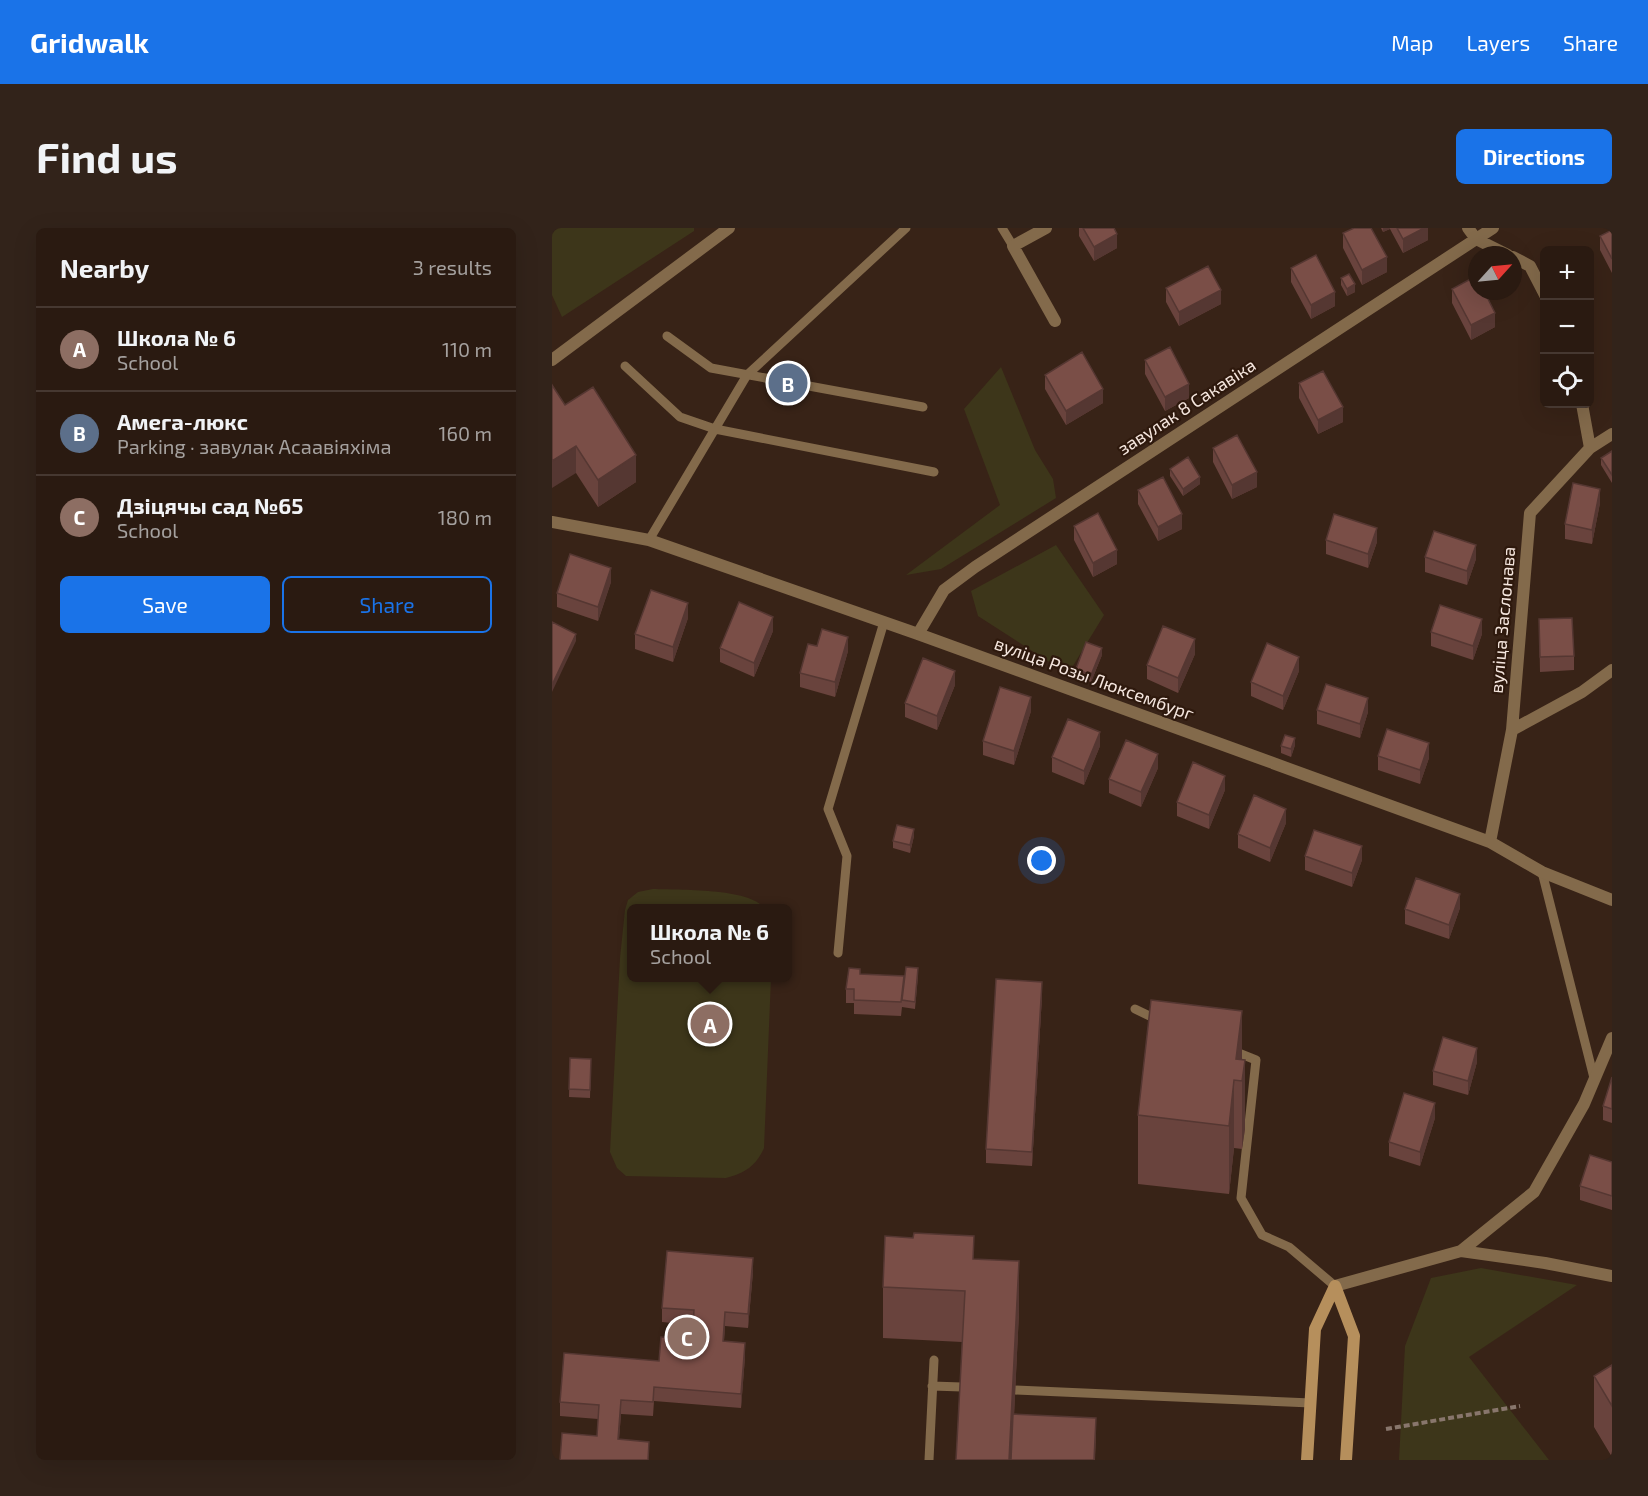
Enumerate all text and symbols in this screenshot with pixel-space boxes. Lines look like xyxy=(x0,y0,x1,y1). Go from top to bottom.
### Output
text: Gridwalk xyxy=(30,25,149,59)
text: Map xyxy=(1391,30,1433,55)
text: Layers xyxy=(1466,30,1530,55)
text: Share xyxy=(1563,30,1618,55)
button: Directions xyxy=(1456,129,1612,184)
text: Find us xyxy=(36,131,178,181)
north arrow xyxy=(1468,246,1522,300)
map controls xyxy=(1540,246,1594,408)
button: + xyxy=(1540,246,1594,300)
text: Nearby xyxy=(60,252,149,283)
text: 3 results xyxy=(413,255,492,279)
button: − xyxy=(1540,300,1594,354)
text: Школа № 6 xyxy=(117,324,236,350)
text: A xyxy=(73,337,86,361)
text: 110 m xyxy=(442,337,492,361)
text: School xyxy=(117,350,178,374)
street label: завулак 8 Сакавіка xyxy=(1113,353,1260,459)
button: locate xyxy=(1540,354,1594,408)
pin: B xyxy=(768,360,808,406)
text: Амега-люкс xyxy=(117,408,248,434)
text: B xyxy=(73,421,86,445)
text: 160 m xyxy=(439,421,492,445)
text: Parking · завулак Асаавіяхіма xyxy=(117,434,392,458)
text: Дзіцячы сад №65 xyxy=(117,492,303,518)
text: C xyxy=(74,505,85,529)
text: 180 m xyxy=(438,505,492,529)
text: School xyxy=(117,518,178,542)
street label: вуліца Заслонава xyxy=(1485,545,1519,694)
button: Save xyxy=(60,576,270,633)
button: Share xyxy=(282,576,492,633)
street label: вуліца Розы Люксембург xyxy=(992,632,1197,724)
your location xyxy=(1027,846,1056,875)
popup xyxy=(627,904,792,982)
text: Школа № 6 xyxy=(650,918,769,944)
text: School xyxy=(650,944,711,968)
pin: A xyxy=(690,1002,730,1046)
pin: C xyxy=(668,1314,706,1360)

